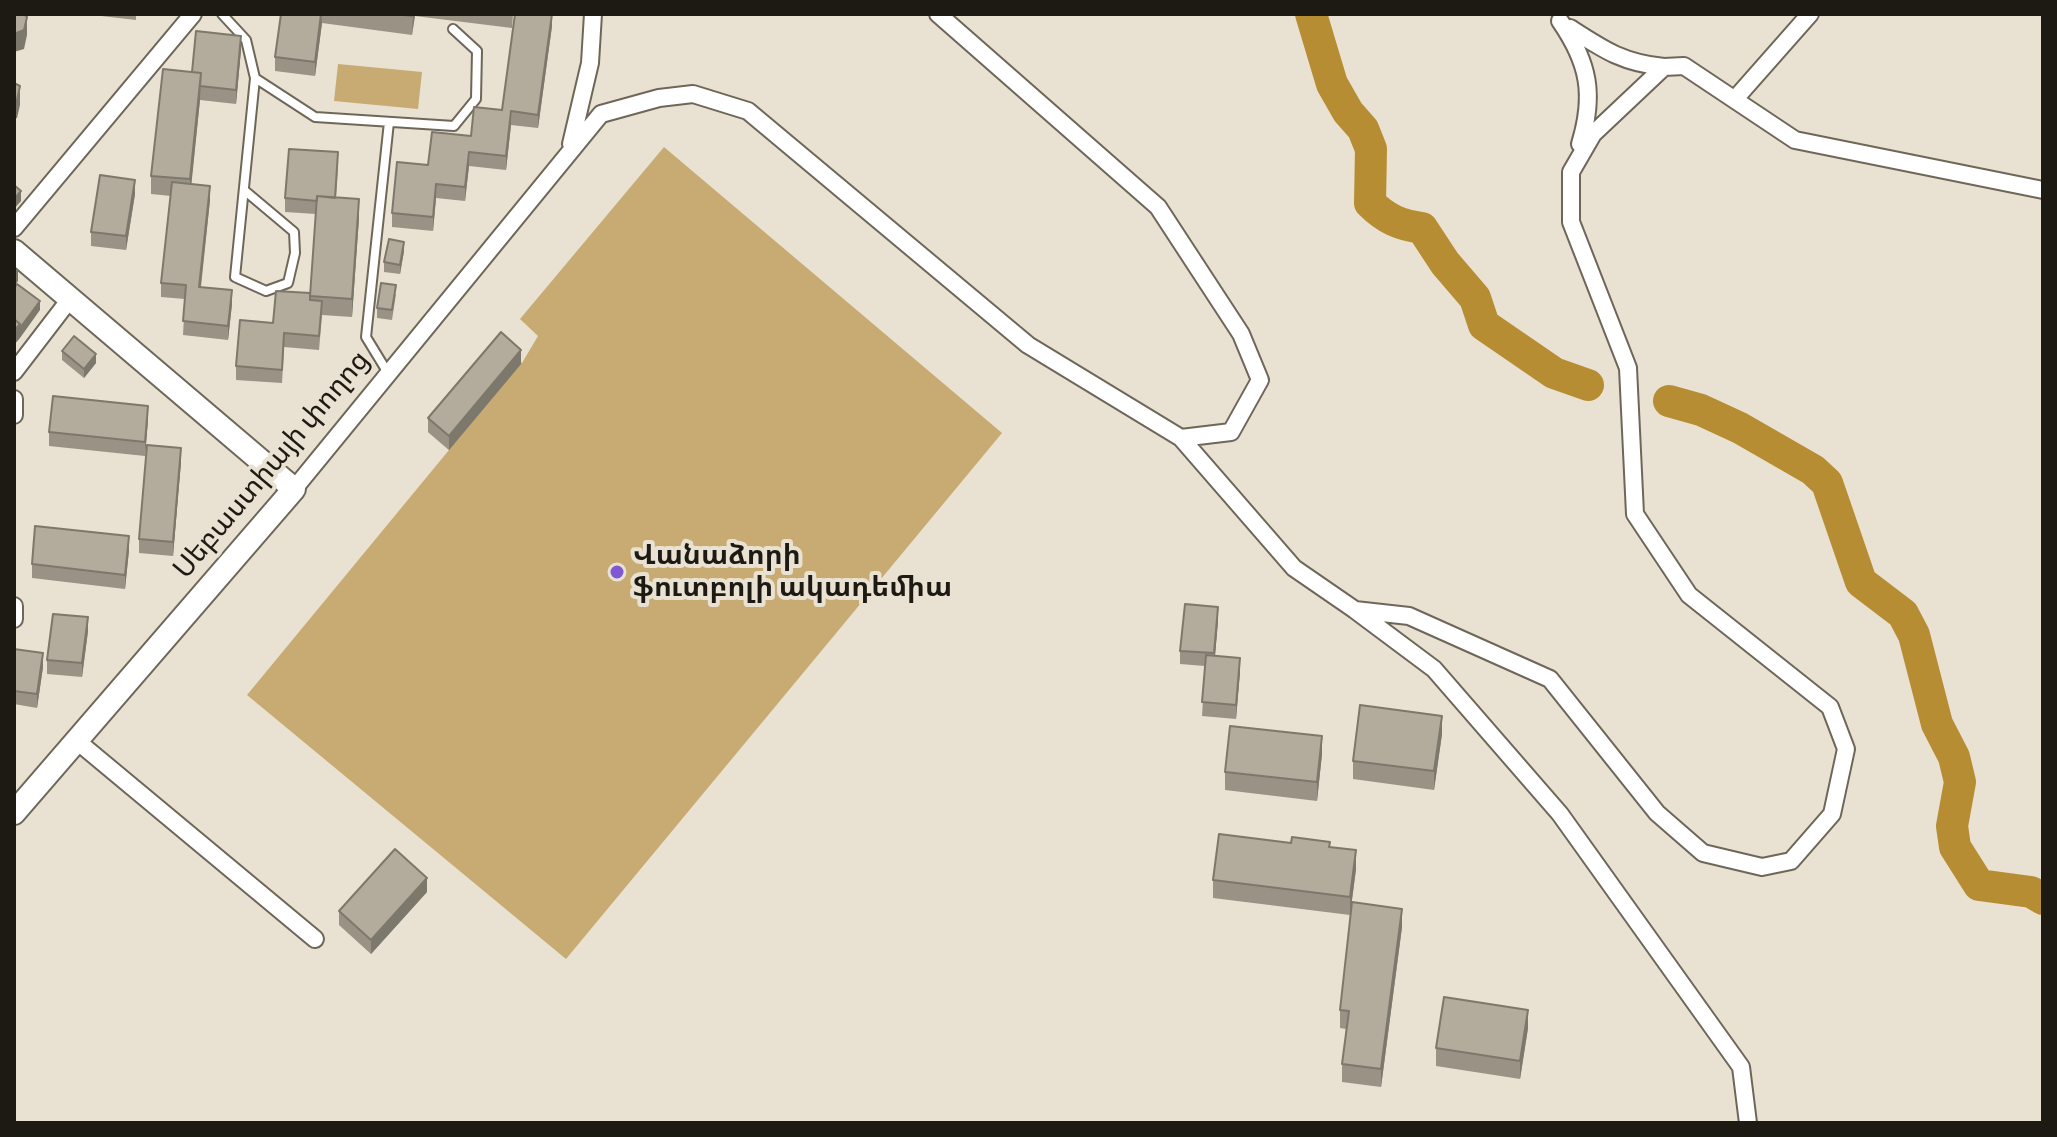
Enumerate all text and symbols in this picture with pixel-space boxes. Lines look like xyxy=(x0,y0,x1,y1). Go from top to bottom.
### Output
street label: Սեբաստիայի փողոց xyxy=(167,344,377,586)
place label: Վանաձորի ֆուտբոլի ակադեմիա xyxy=(633,539,952,605)
marker: Վանաձորի ֆուտբոլի ակադեմիա xyxy=(608,563,626,581)

